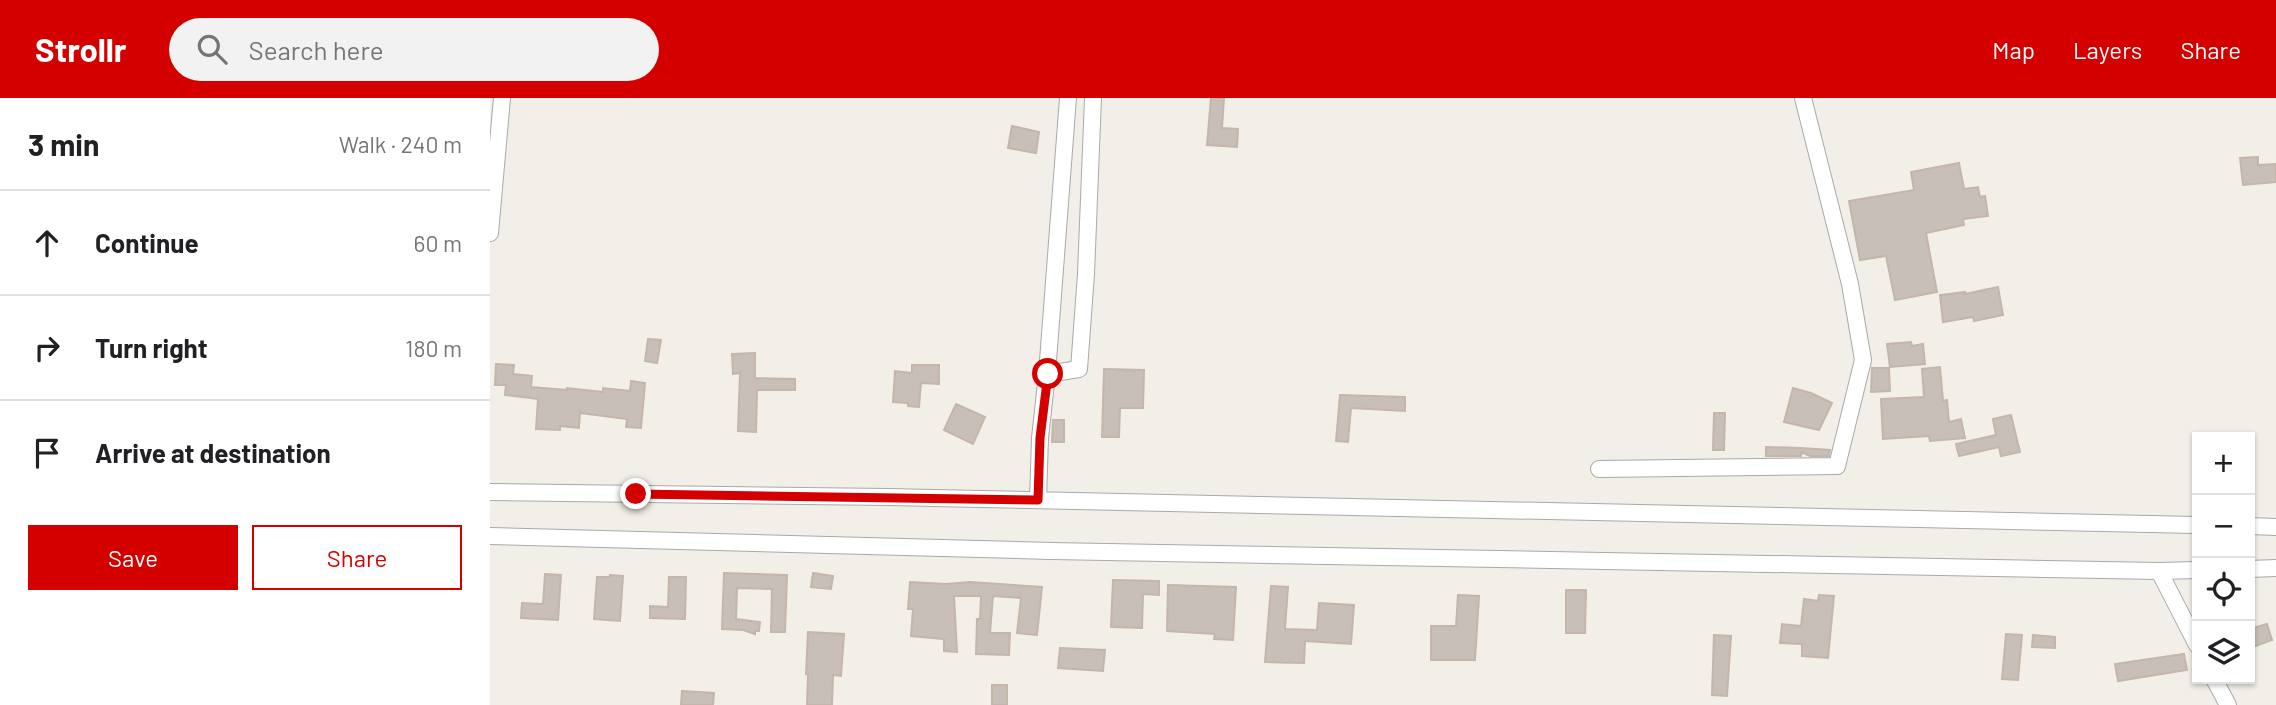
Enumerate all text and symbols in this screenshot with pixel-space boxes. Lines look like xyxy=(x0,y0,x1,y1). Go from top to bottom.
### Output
search box xyxy=(169,18,659,81)
text: Strollr xyxy=(35,29,127,69)
icon: search xyxy=(193,30,231,68)
text: Search here xyxy=(249,34,384,65)
text: Map xyxy=(1992,35,2035,64)
text: Layers xyxy=(2073,35,2142,64)
text: Share xyxy=(2180,35,2241,64)
text: 3 min xyxy=(28,126,99,162)
text: Walk · 240 m xyxy=(339,130,462,158)
icon: ahead xyxy=(28,224,66,262)
text: Continue xyxy=(95,227,199,258)
text: 60 m xyxy=(414,229,462,257)
icon: right xyxy=(28,329,66,367)
text: Turn right xyxy=(95,332,208,363)
text: 180 m xyxy=(405,334,462,362)
route start xyxy=(1032,358,1063,389)
map controls xyxy=(2192,432,2255,684)
button: + xyxy=(2192,432,2255,495)
icon: arrive xyxy=(28,434,66,472)
text: Arrive at destination xyxy=(95,437,331,468)
route end xyxy=(620,478,651,509)
button: − xyxy=(2192,495,2255,558)
button: Save xyxy=(28,525,238,590)
button: Share xyxy=(252,525,462,590)
button: locate xyxy=(2192,558,2255,621)
button: layers xyxy=(2192,621,2255,684)

